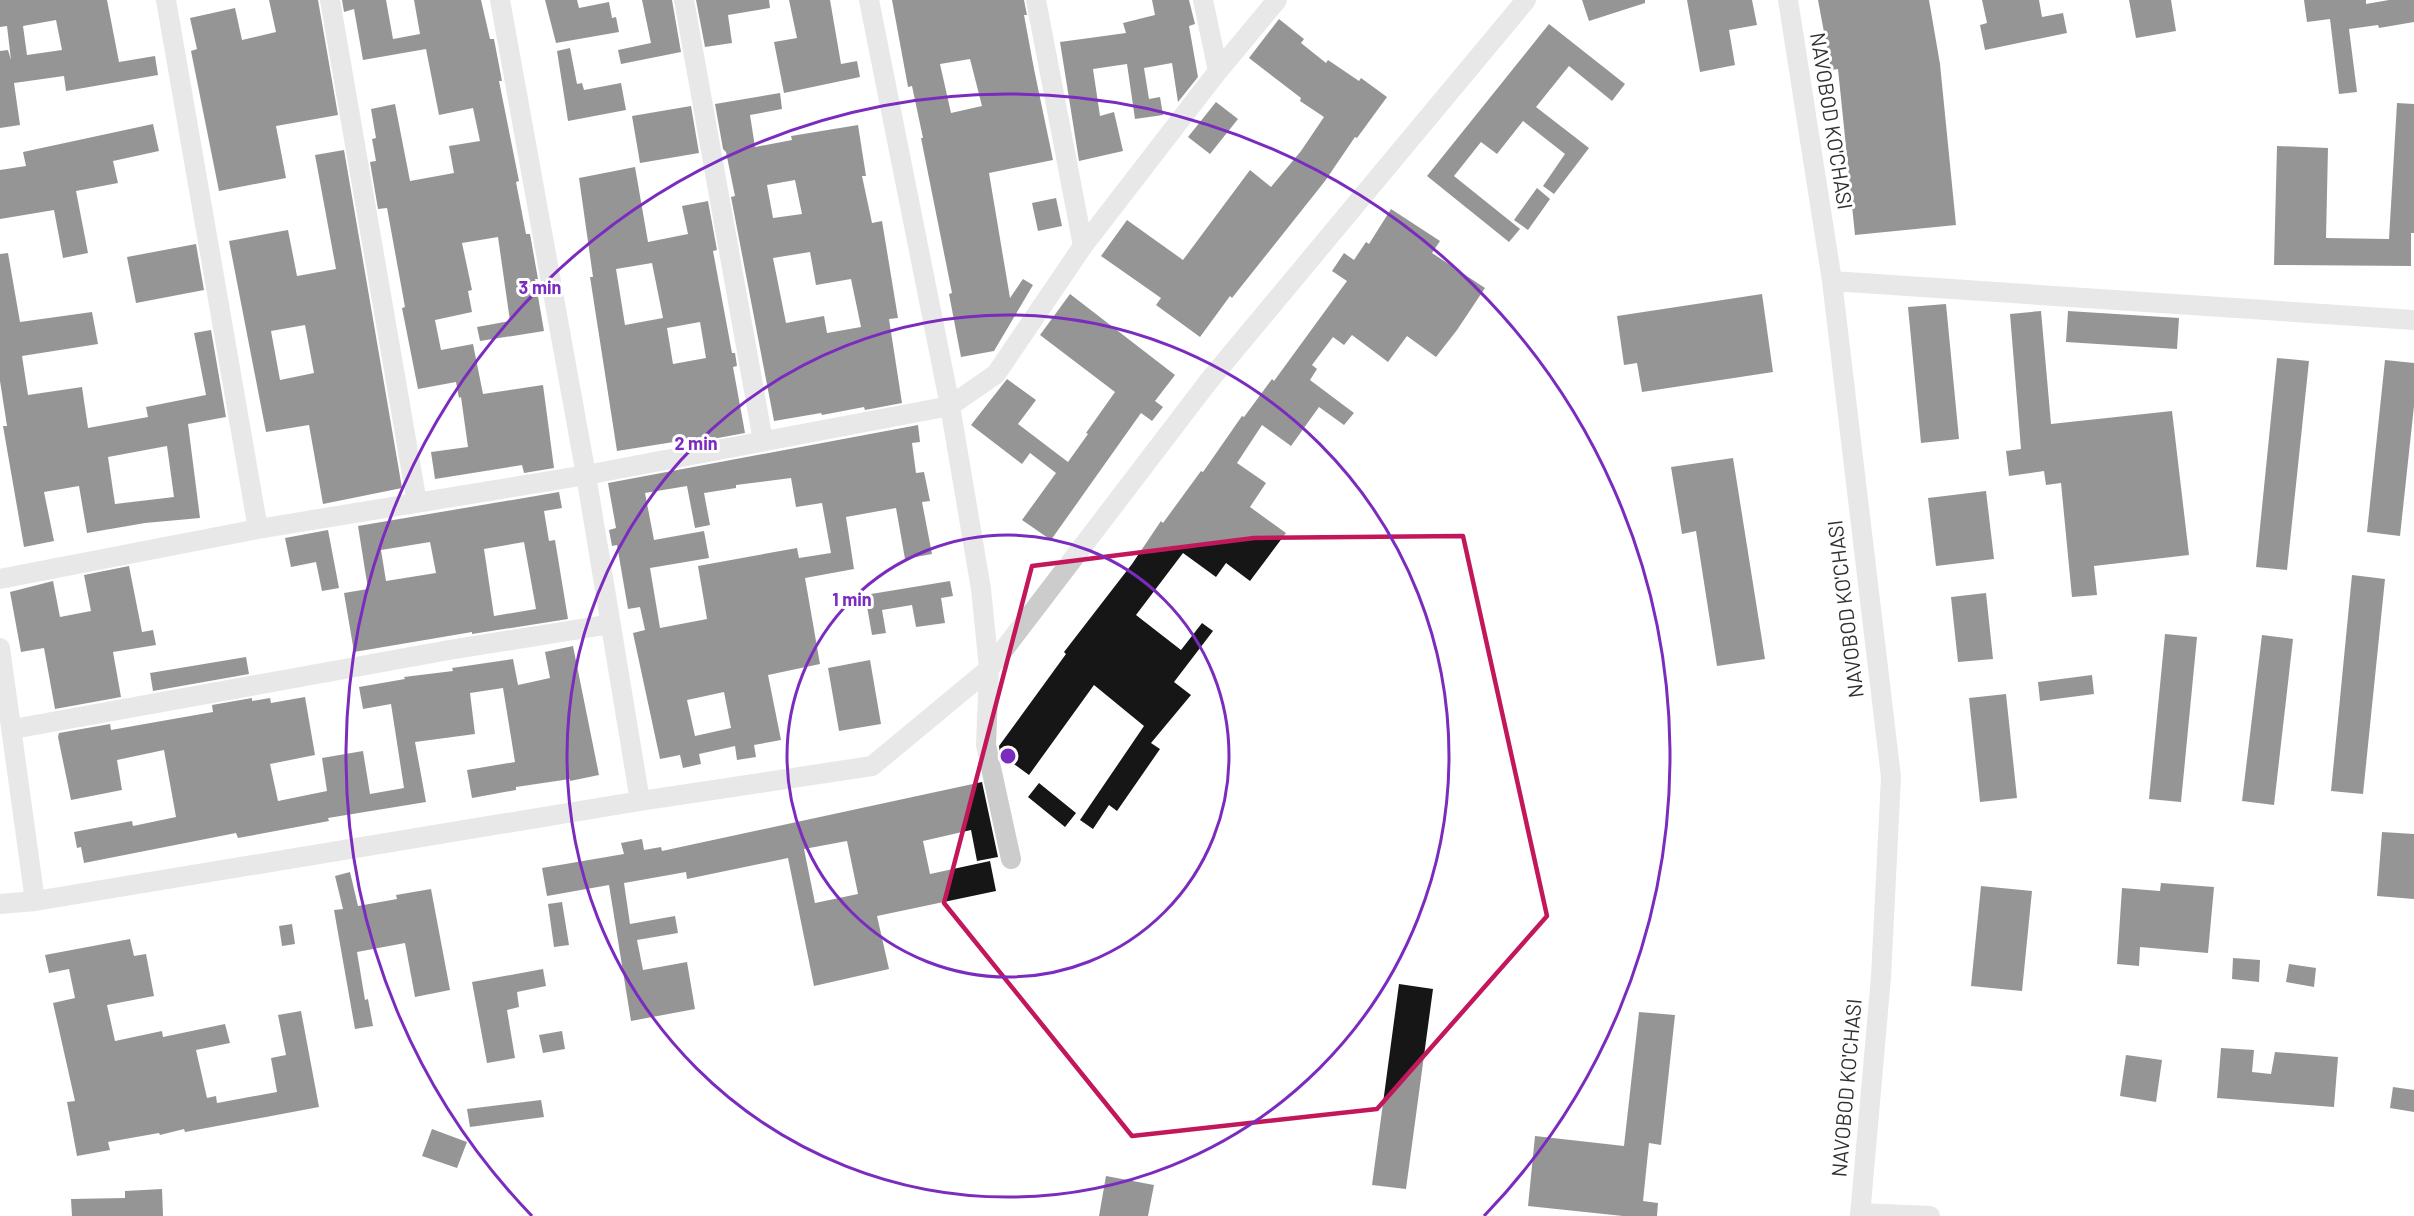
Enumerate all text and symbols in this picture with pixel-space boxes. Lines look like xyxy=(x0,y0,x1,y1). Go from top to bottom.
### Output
street label: NAVOBOD KO'CHASI xyxy=(1806,30,1859,211)
text: 3 min xyxy=(519,276,561,298)
text: 2 min xyxy=(674,432,718,454)
street label: NAVOBOD KO'CHASI xyxy=(1821,519,1868,700)
text: 1 min xyxy=(832,588,872,610)
centre of rings xyxy=(998,746,1018,766)
street label: NAVOBOD KO'CHASI xyxy=(1825,998,1866,1178)

